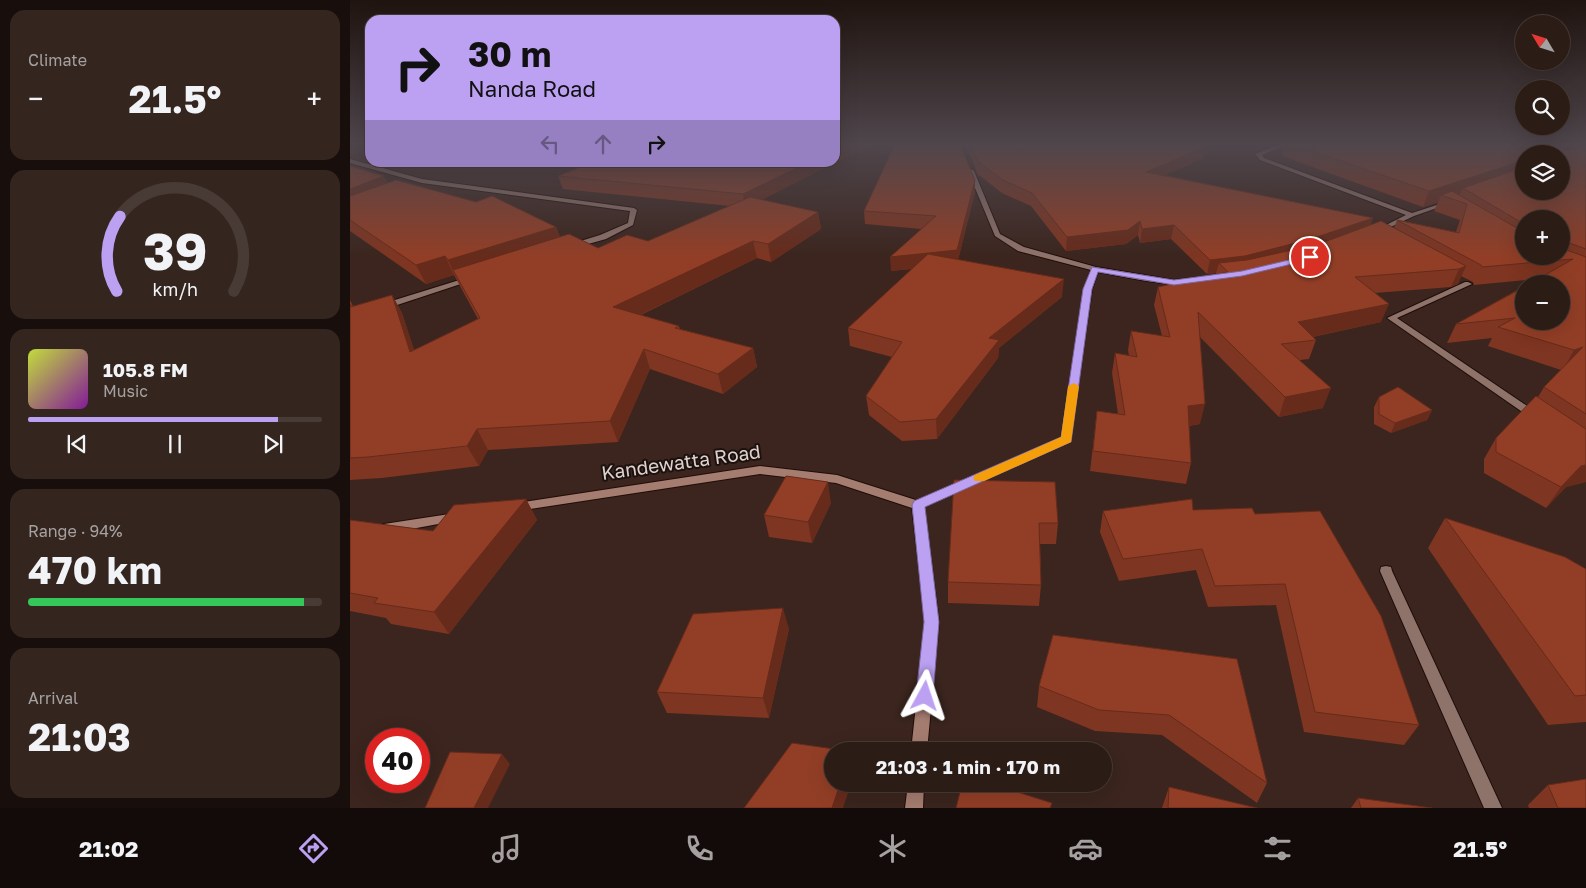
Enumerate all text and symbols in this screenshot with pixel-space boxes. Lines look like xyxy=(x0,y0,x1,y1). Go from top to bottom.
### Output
north arrow xyxy=(1515,15,1570,70)
map controls xyxy=(1515,15,1570,330)
text: 30 m xyxy=(468,33,551,75)
icon: right xyxy=(385,35,450,100)
text: Climate xyxy=(28,50,87,70)
text: Nanda Road xyxy=(468,75,596,102)
text: 21.5° xyxy=(129,76,221,121)
button: search xyxy=(1515,80,1570,135)
text: − xyxy=(28,82,43,115)
text: + xyxy=(307,82,322,115)
icon: left xyxy=(536,130,564,158)
icon: ahead xyxy=(589,130,617,158)
icon: right xyxy=(642,130,670,158)
button: layers xyxy=(1515,145,1570,200)
button: + xyxy=(1515,210,1570,265)
text: 39 xyxy=(143,219,207,281)
pin xyxy=(1289,236,1331,278)
icon: arrive xyxy=(1296,243,1324,271)
button: − xyxy=(1515,275,1570,330)
text: km/h xyxy=(152,278,198,300)
text: 105.8 FM xyxy=(103,358,188,381)
text: Music xyxy=(103,381,148,401)
icon: previous xyxy=(63,430,91,458)
icon: pause xyxy=(161,430,189,458)
icon: next xyxy=(259,430,287,458)
street label: Kandewatta Road xyxy=(600,439,762,484)
text: Range · 94% xyxy=(28,521,122,541)
text: 470 km xyxy=(28,547,162,592)
position arrow xyxy=(898,669,950,721)
text: Arrival xyxy=(28,688,78,708)
text: 21:03 xyxy=(28,714,131,759)
speed limit sign: 40 xyxy=(365,728,430,793)
text: 21:03 · 1 min · 170 m xyxy=(876,755,1060,778)
icon: directions xyxy=(296,831,331,866)
icon: music xyxy=(489,831,524,866)
icon: phone xyxy=(682,831,717,866)
icon: climate xyxy=(875,831,910,866)
icon: car xyxy=(1068,831,1103,866)
icon: filters xyxy=(1260,831,1295,866)
text: 21:02 xyxy=(79,835,138,862)
text: 21.5° xyxy=(1453,835,1507,862)

